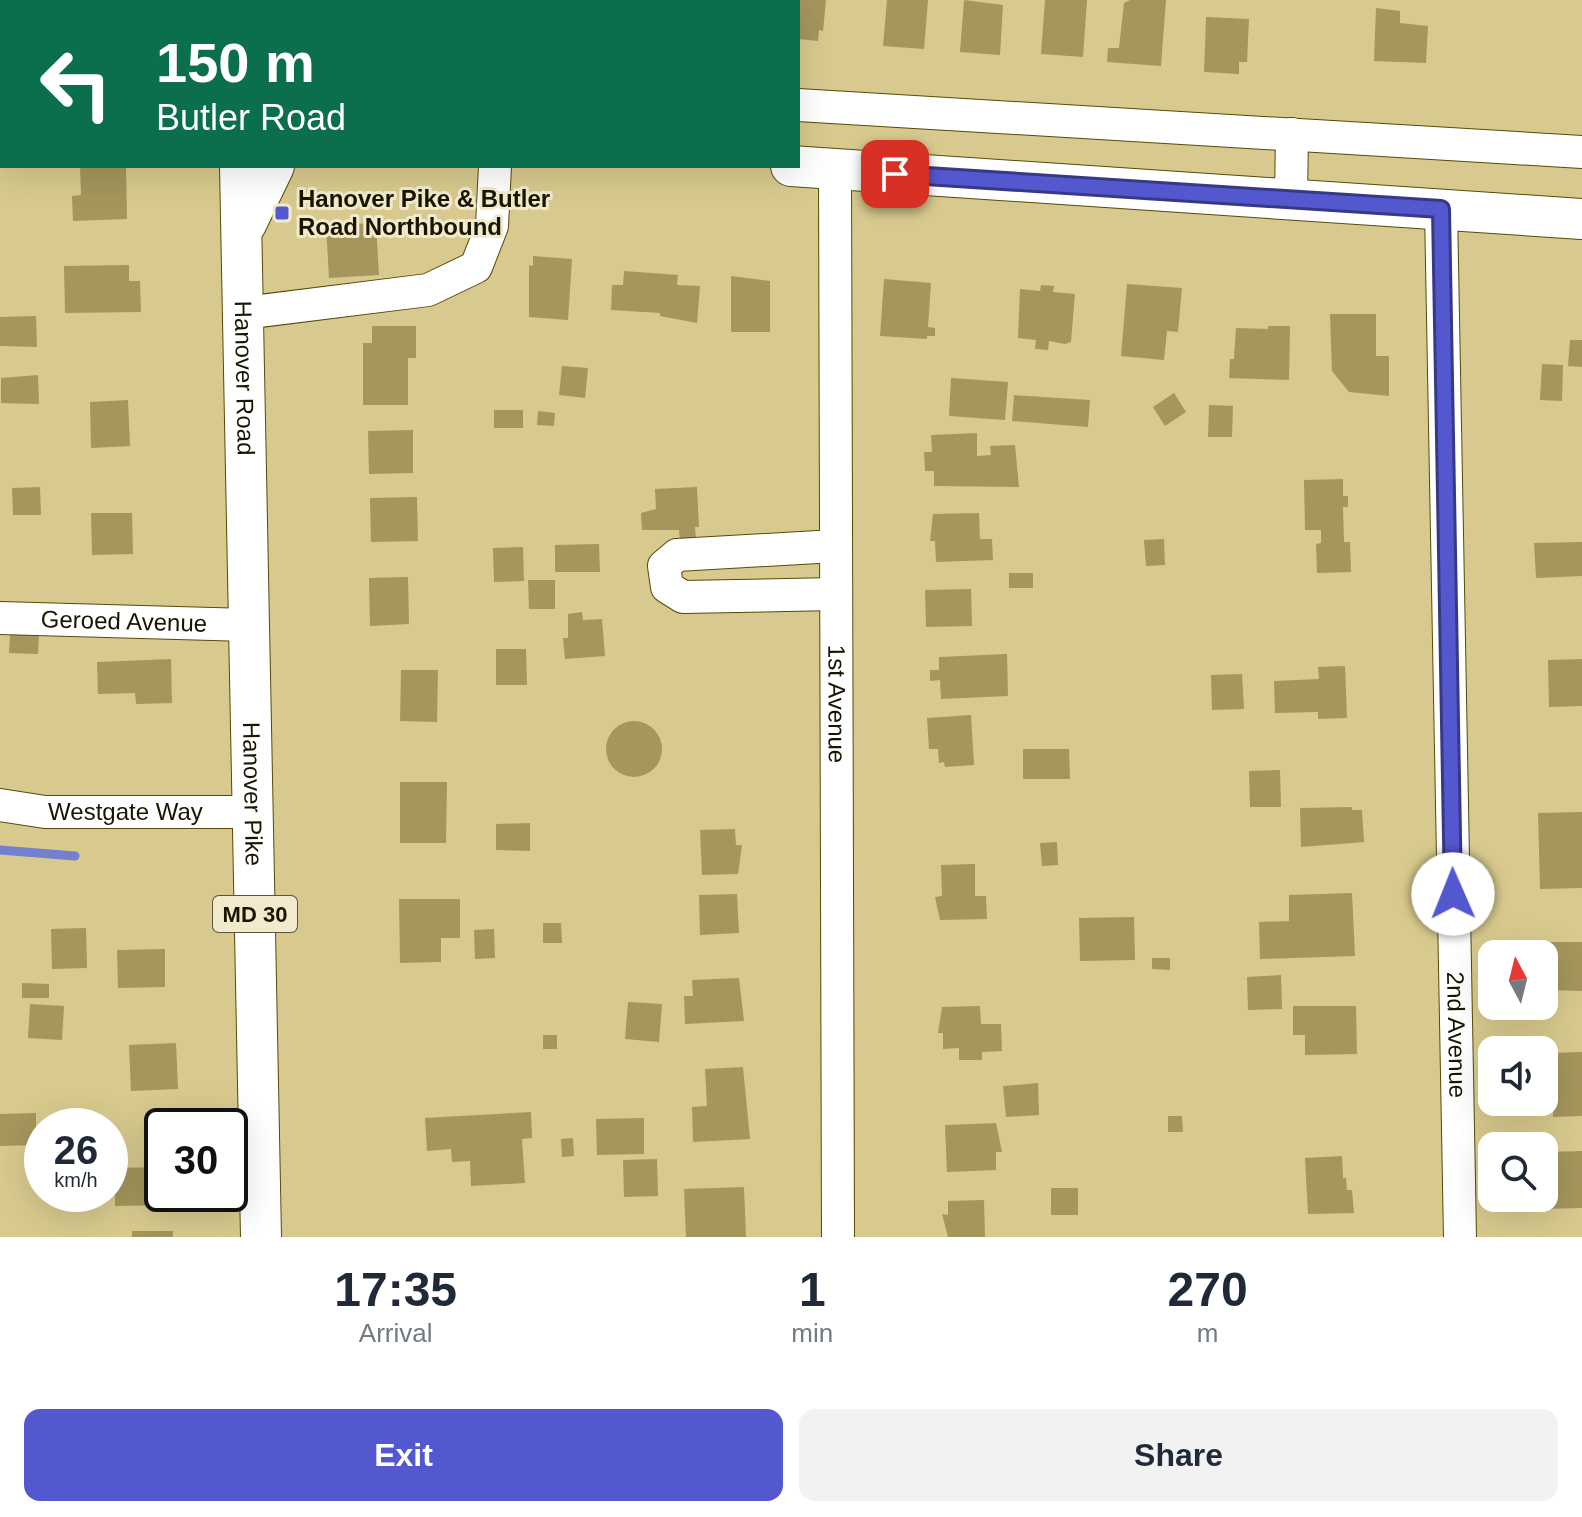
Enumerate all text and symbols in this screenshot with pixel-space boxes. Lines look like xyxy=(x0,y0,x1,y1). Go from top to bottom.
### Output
text: 150 m xyxy=(156,31,315,94)
icon: left xyxy=(24,32,128,136)
text: Butler Road xyxy=(156,97,346,138)
pin xyxy=(861,140,929,208)
icon: arrive xyxy=(873,152,917,196)
place label: Hanover Pike & Butler Road Northbound xyxy=(298,185,550,240)
marker: Hanover Pike & Butler Road Northbound xyxy=(273,204,291,222)
street label: Hanover Road xyxy=(230,300,260,456)
street label: Geroed Avenue xyxy=(40,605,208,637)
street label: 1st Avenue xyxy=(823,645,851,763)
street label: Hanover Pike xyxy=(238,722,268,866)
street label: Westgate Way xyxy=(48,798,203,825)
position arrow xyxy=(1411,852,1495,936)
road number: MD 30 xyxy=(213,896,297,932)
north arrow xyxy=(1478,940,1558,1020)
map controls xyxy=(1478,940,1558,1212)
street label: 2nd Avenue xyxy=(1442,971,1471,1098)
button: sound xyxy=(1478,1036,1558,1116)
speed limit sign: 30 xyxy=(144,1108,248,1212)
text: 26 xyxy=(54,1128,98,1172)
button: search xyxy=(1478,1132,1558,1212)
text: km/h xyxy=(54,1169,98,1191)
text: 17:35 xyxy=(334,1263,457,1316)
text: 1 xyxy=(799,1263,826,1316)
text: 270 xyxy=(1168,1263,1248,1316)
text: Arrival xyxy=(359,1318,433,1348)
text: min xyxy=(791,1318,833,1348)
text: m xyxy=(1197,1318,1218,1348)
button: Exit xyxy=(24,1409,783,1501)
button: Share xyxy=(799,1409,1558,1501)

